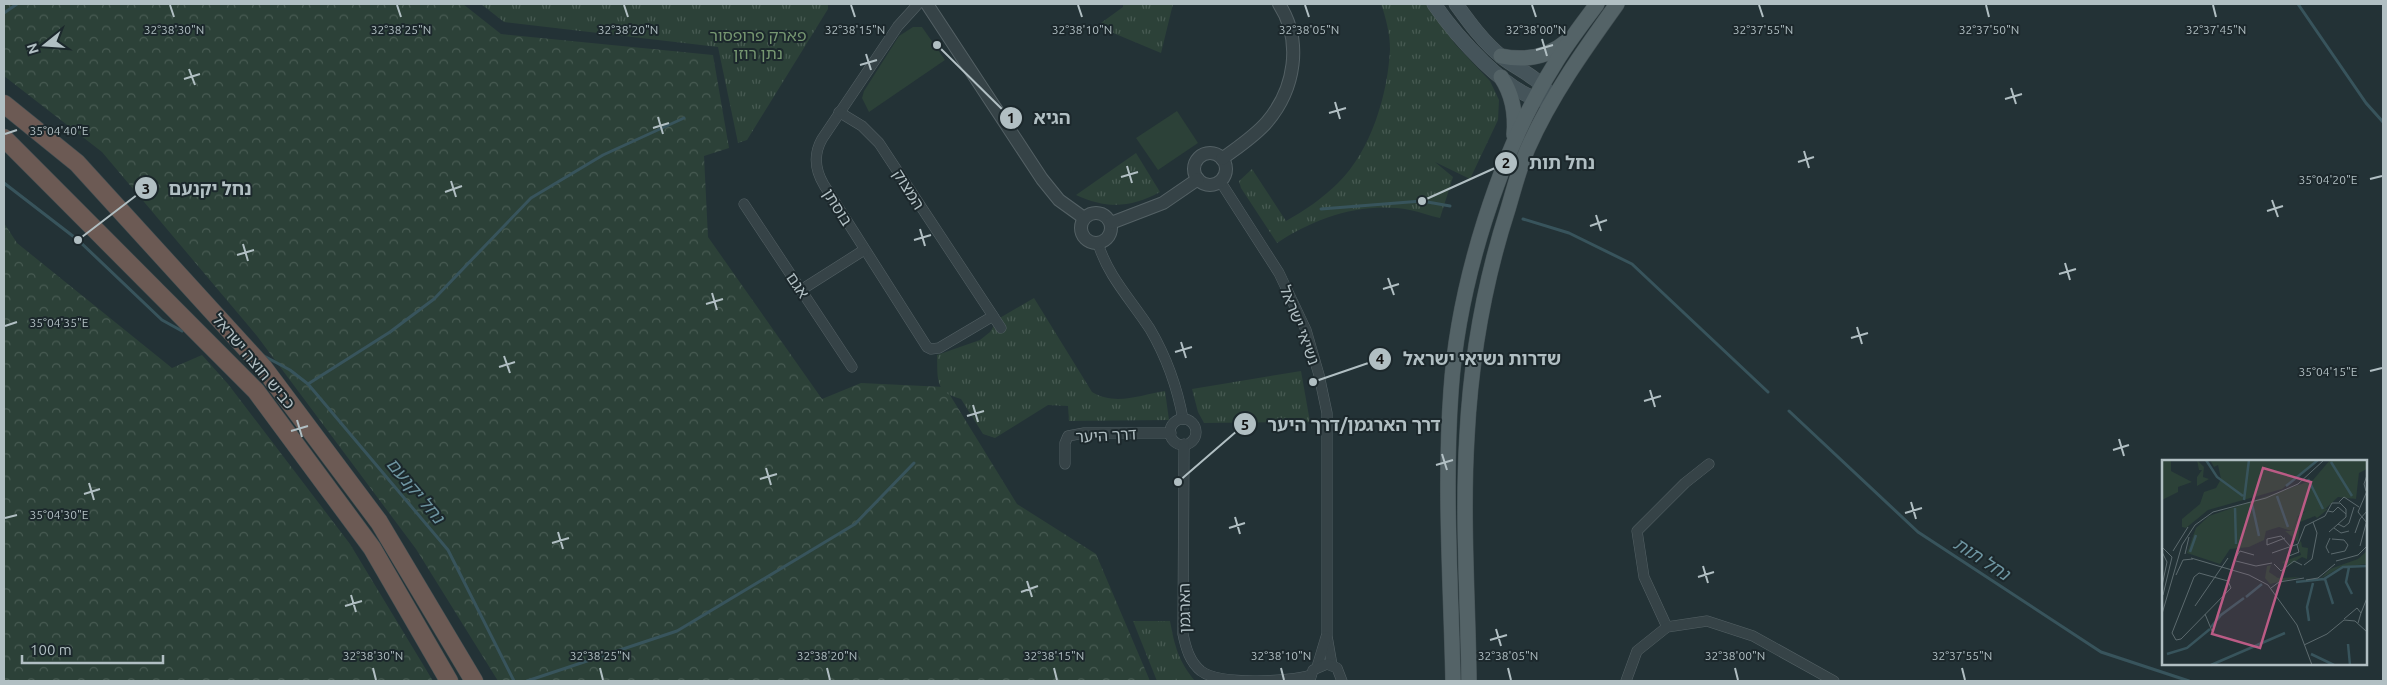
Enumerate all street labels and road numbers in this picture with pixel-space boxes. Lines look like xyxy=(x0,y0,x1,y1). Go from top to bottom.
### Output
street label: המצוק xyxy=(890,165,928,213)
street label: בוסתן xyxy=(820,185,856,229)
street label: אגם xyxy=(783,269,813,301)
street label: נשיאי ישראל xyxy=(1277,283,1323,367)
street label: כביש חוצה ישראל xyxy=(209,310,299,412)
street label: דרך היער xyxy=(1075,424,1137,446)
street label: הארגמן xyxy=(1175,583,1193,633)

